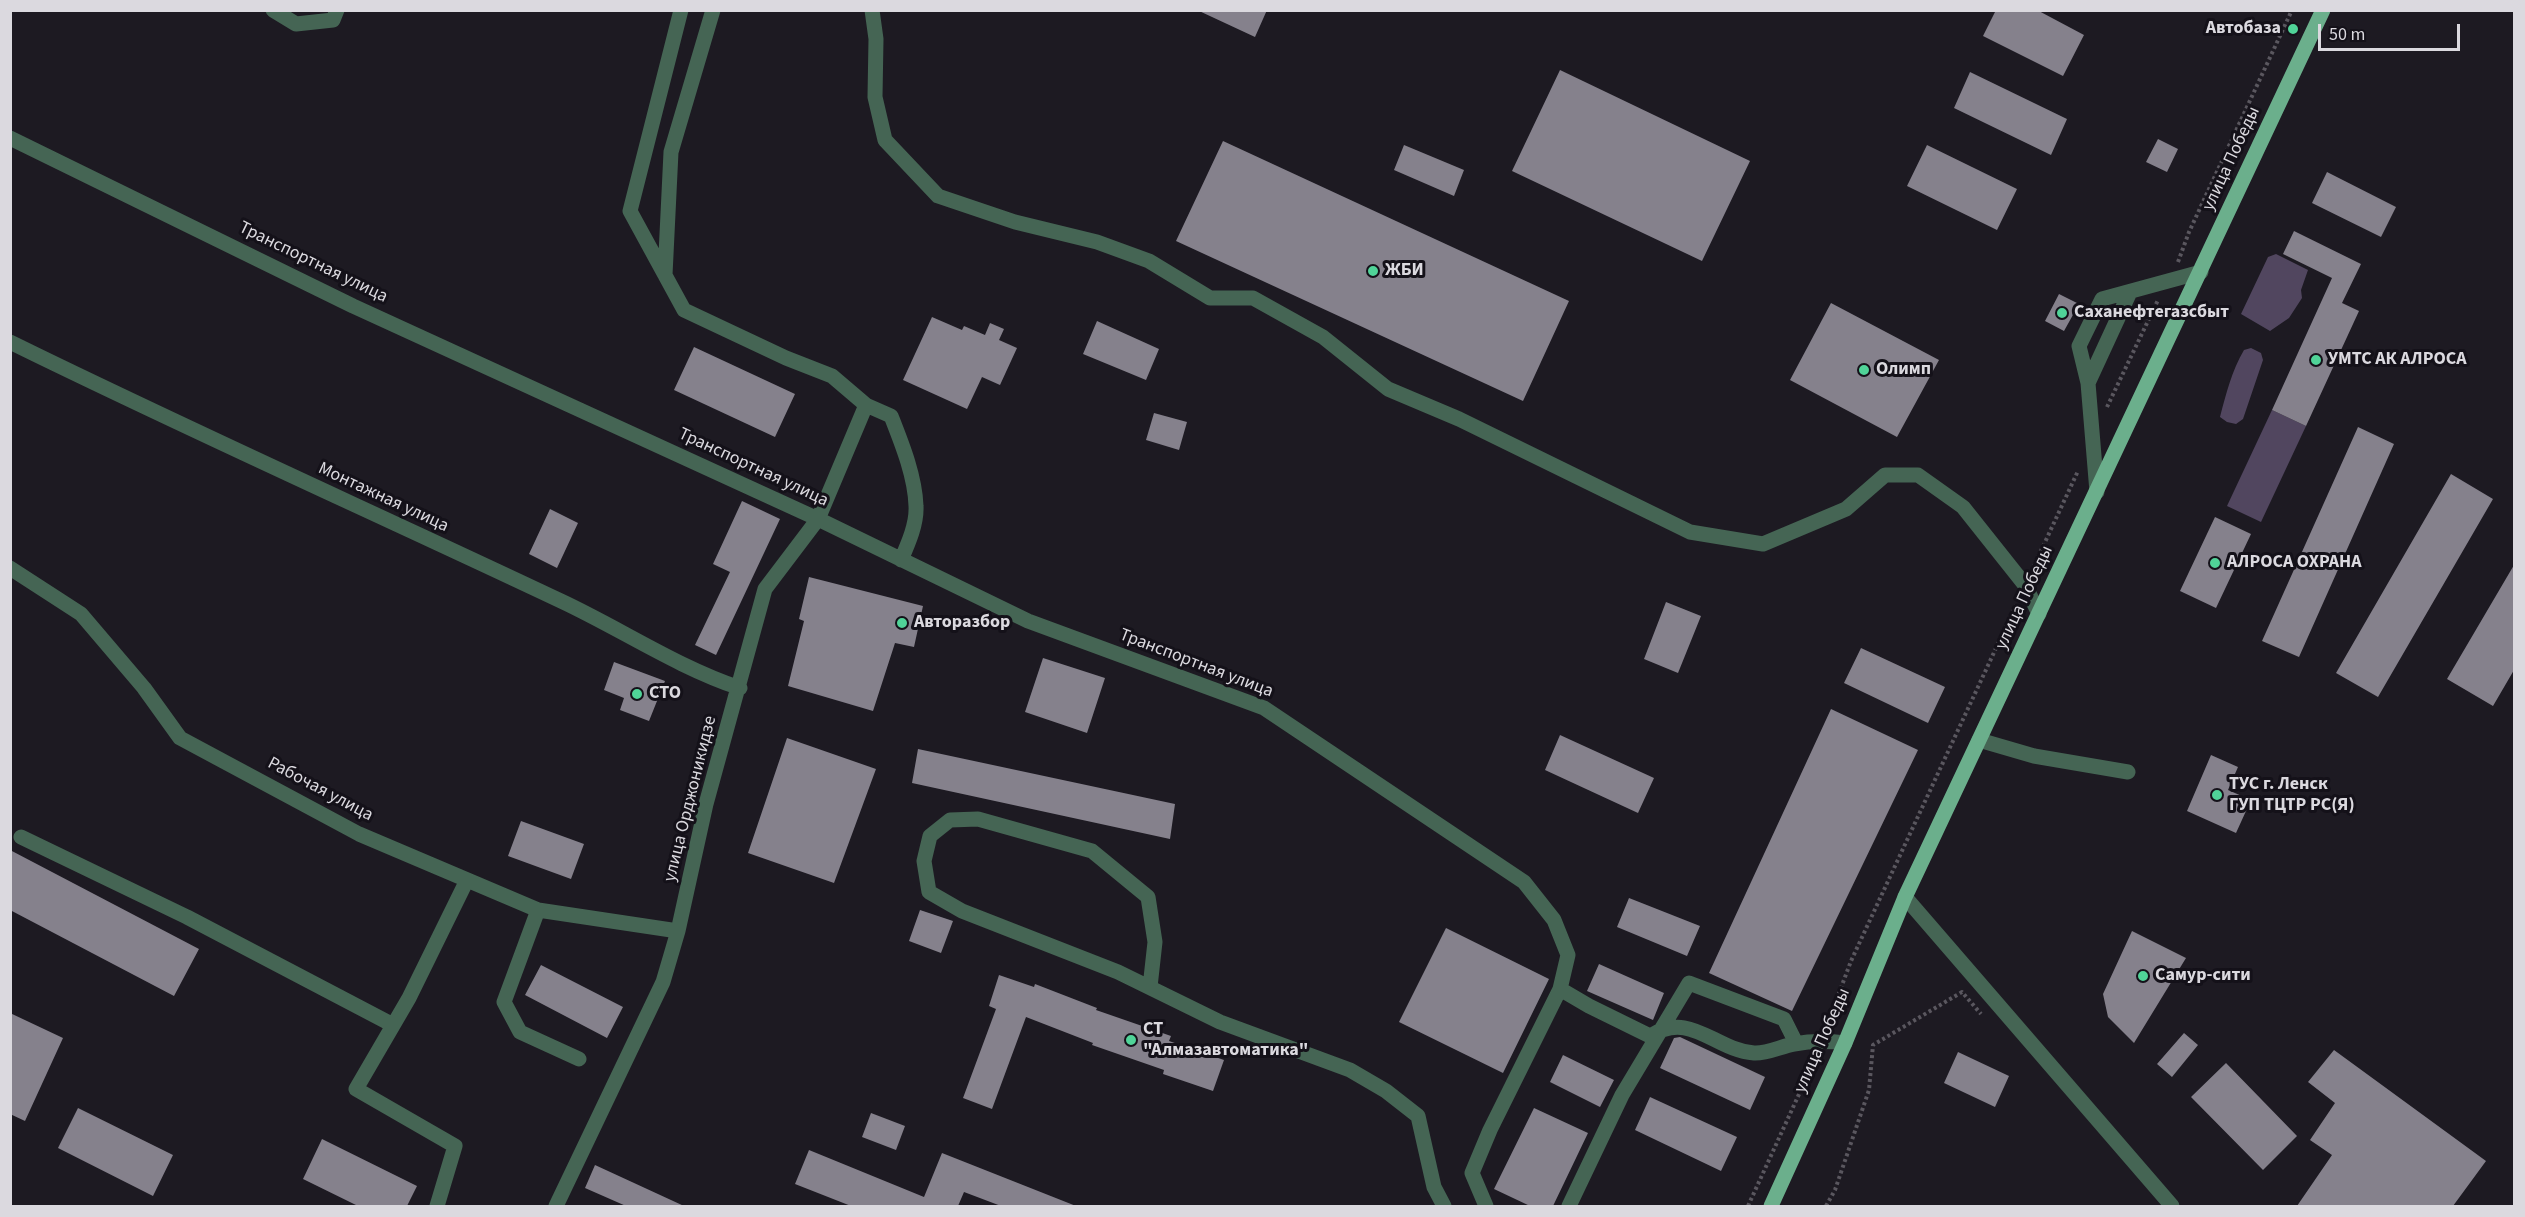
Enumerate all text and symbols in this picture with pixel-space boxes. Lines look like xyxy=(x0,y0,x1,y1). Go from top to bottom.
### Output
scale bar xyxy=(2321,12,2464,50)
place label: Автобаза xyxy=(2206,18,2281,40)
marker: Автобаза xyxy=(2286,22,2300,36)
text: 50 m xyxy=(2329,22,2365,47)
street label: улица Победы xyxy=(2198,103,2266,215)
street label: Транспортная улица xyxy=(235,218,391,308)
place label: ЖБИ xyxy=(1385,260,1424,282)
marker: ЖБИ xyxy=(1366,264,1380,278)
place label: Саханефтегазсбыт xyxy=(2074,302,2229,324)
marker: Саханефтегазсбыт xyxy=(2055,306,2069,320)
place label: УМТС АК АЛРОСА xyxy=(2328,349,2467,371)
marker: УМТС АК АЛРОСА xyxy=(2309,353,2323,367)
place label: Олимп xyxy=(1876,359,1931,381)
marker: Олимп xyxy=(1857,363,1871,377)
street label: Транспортная улица xyxy=(675,424,831,512)
street label: Монтажная улица xyxy=(314,458,452,538)
street label: улица Победы xyxy=(1991,542,2059,654)
place label: АЛРОСА ОХРАНА xyxy=(2227,552,2361,574)
marker: АЛРОСА ОХРАНА xyxy=(2208,556,2222,570)
place label: Авторазбор xyxy=(914,612,1010,634)
marker: Авторазбор xyxy=(895,616,909,630)
street label: Транспортная улица xyxy=(1116,625,1276,703)
place label: СТО xyxy=(649,683,681,705)
marker: СТО xyxy=(630,687,644,701)
street label: улица Орджоникидзе xyxy=(660,714,722,884)
street label: Рабочая улица xyxy=(264,753,376,827)
place label: ТУС г. Ленск ГУП ТЦТР РС(Я) xyxy=(2229,774,2355,816)
marker: ТУС г. Ленск ГУП ТЦТР РС(Я) xyxy=(2210,788,2224,802)
place label: Самур-сити xyxy=(2155,965,2251,987)
marker: Самур-сити xyxy=(2136,969,2150,983)
street label: улица Победы xyxy=(1790,985,1856,1097)
place label: СТ "Алмазавтоматика" xyxy=(1143,1019,1308,1062)
marker: СТ "Алмазавтоматика" xyxy=(1124,1033,1138,1047)

